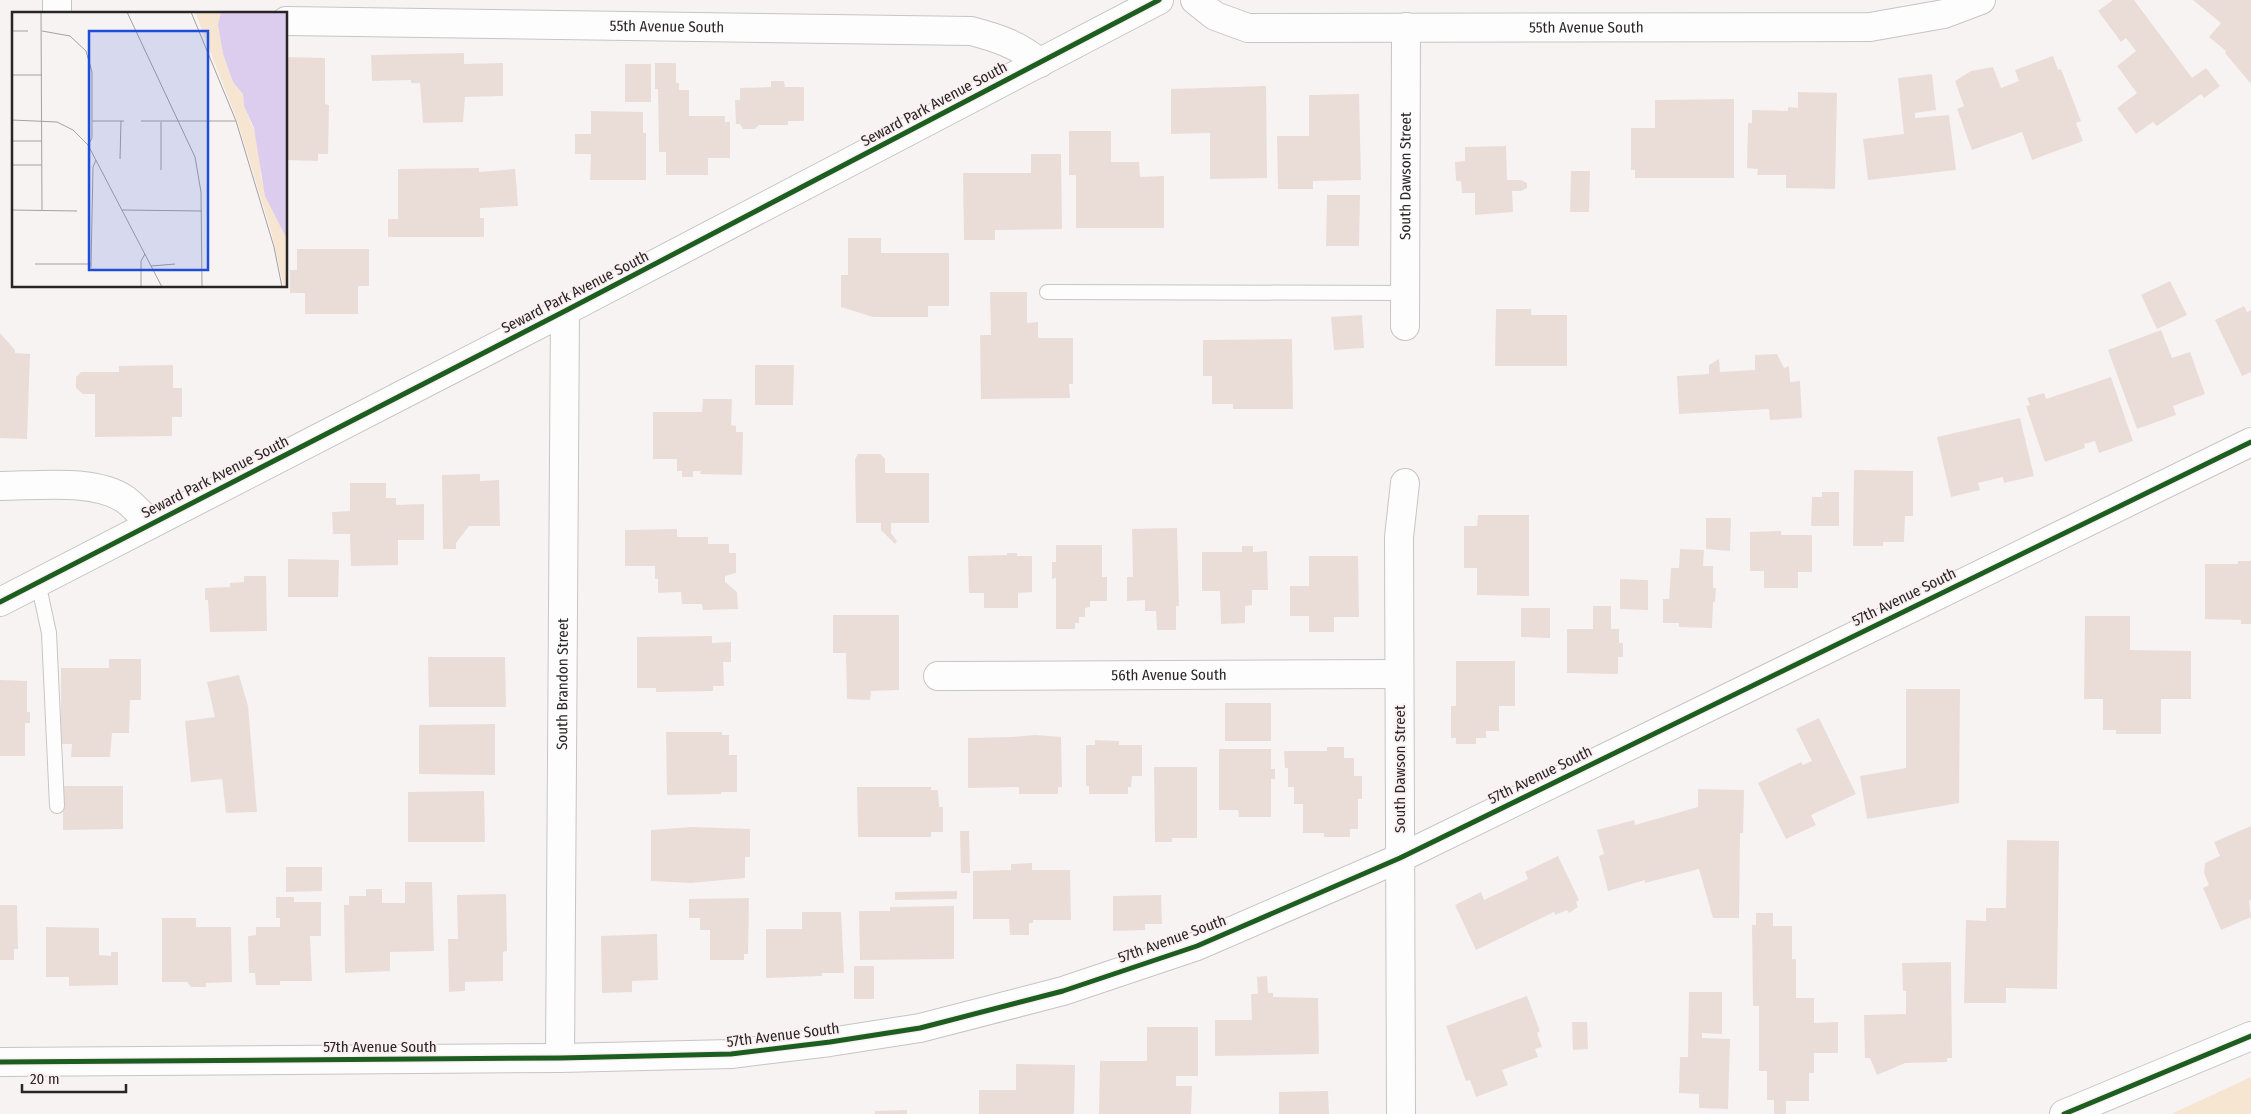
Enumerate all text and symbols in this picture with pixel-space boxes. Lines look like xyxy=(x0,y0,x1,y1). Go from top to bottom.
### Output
inset map xyxy=(12,12,288,288)
street label: 55th Avenue South xyxy=(610,17,724,36)
street label: 55th Avenue South xyxy=(1529,18,1644,37)
street label: Seward Park Avenue South xyxy=(858,58,1010,150)
street label: South Dawson Street xyxy=(1396,112,1415,240)
street label: Seward Park Avenue South xyxy=(498,247,652,337)
street label: Seward Park Avenue South xyxy=(138,432,292,522)
street label: 57th Avenue South xyxy=(1849,564,1959,630)
street label: South Brandon Street xyxy=(553,618,572,750)
street label: 56th Avenue South xyxy=(1111,666,1227,684)
street label: South Dawson Street xyxy=(1391,705,1409,833)
street label: 57th Avenue South xyxy=(1485,742,1595,808)
street label: 57th Avenue South xyxy=(1116,911,1228,967)
street label: 57th Avenue South xyxy=(726,1019,840,1051)
street label: 57th Avenue South xyxy=(323,1038,437,1056)
scale bar xyxy=(22,1062,126,1094)
text: 20 m xyxy=(30,1070,60,1088)

